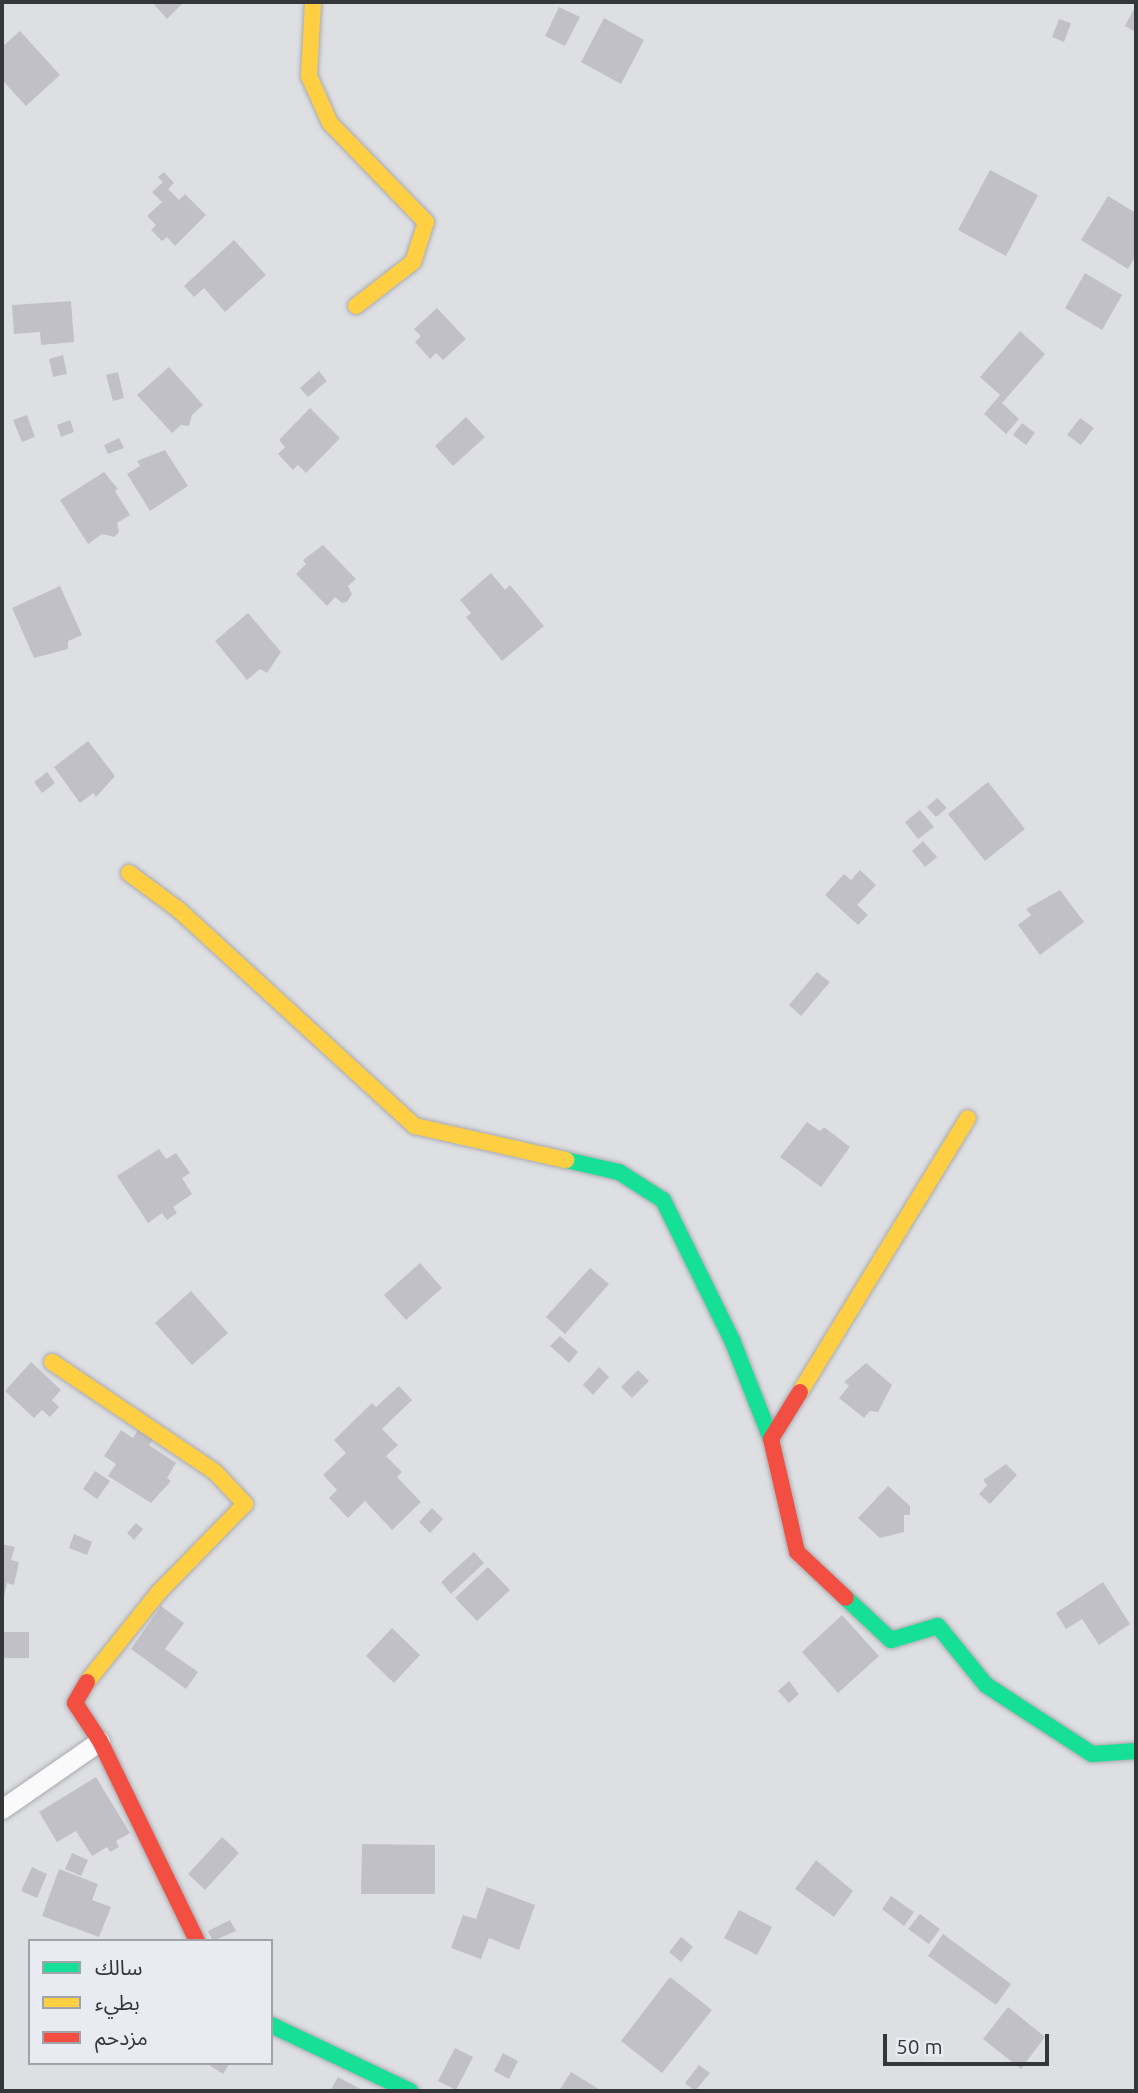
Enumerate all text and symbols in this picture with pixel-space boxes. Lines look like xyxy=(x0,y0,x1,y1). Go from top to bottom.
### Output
legend xyxy=(28,1939,273,2065)
text: سالك xyxy=(95,1955,142,1979)
text: بطيء xyxy=(95,1990,140,2014)
scale bar xyxy=(886,2020,1052,2064)
text: مزدحم xyxy=(95,2025,148,2049)
text: 50 m xyxy=(896,2034,943,2058)

